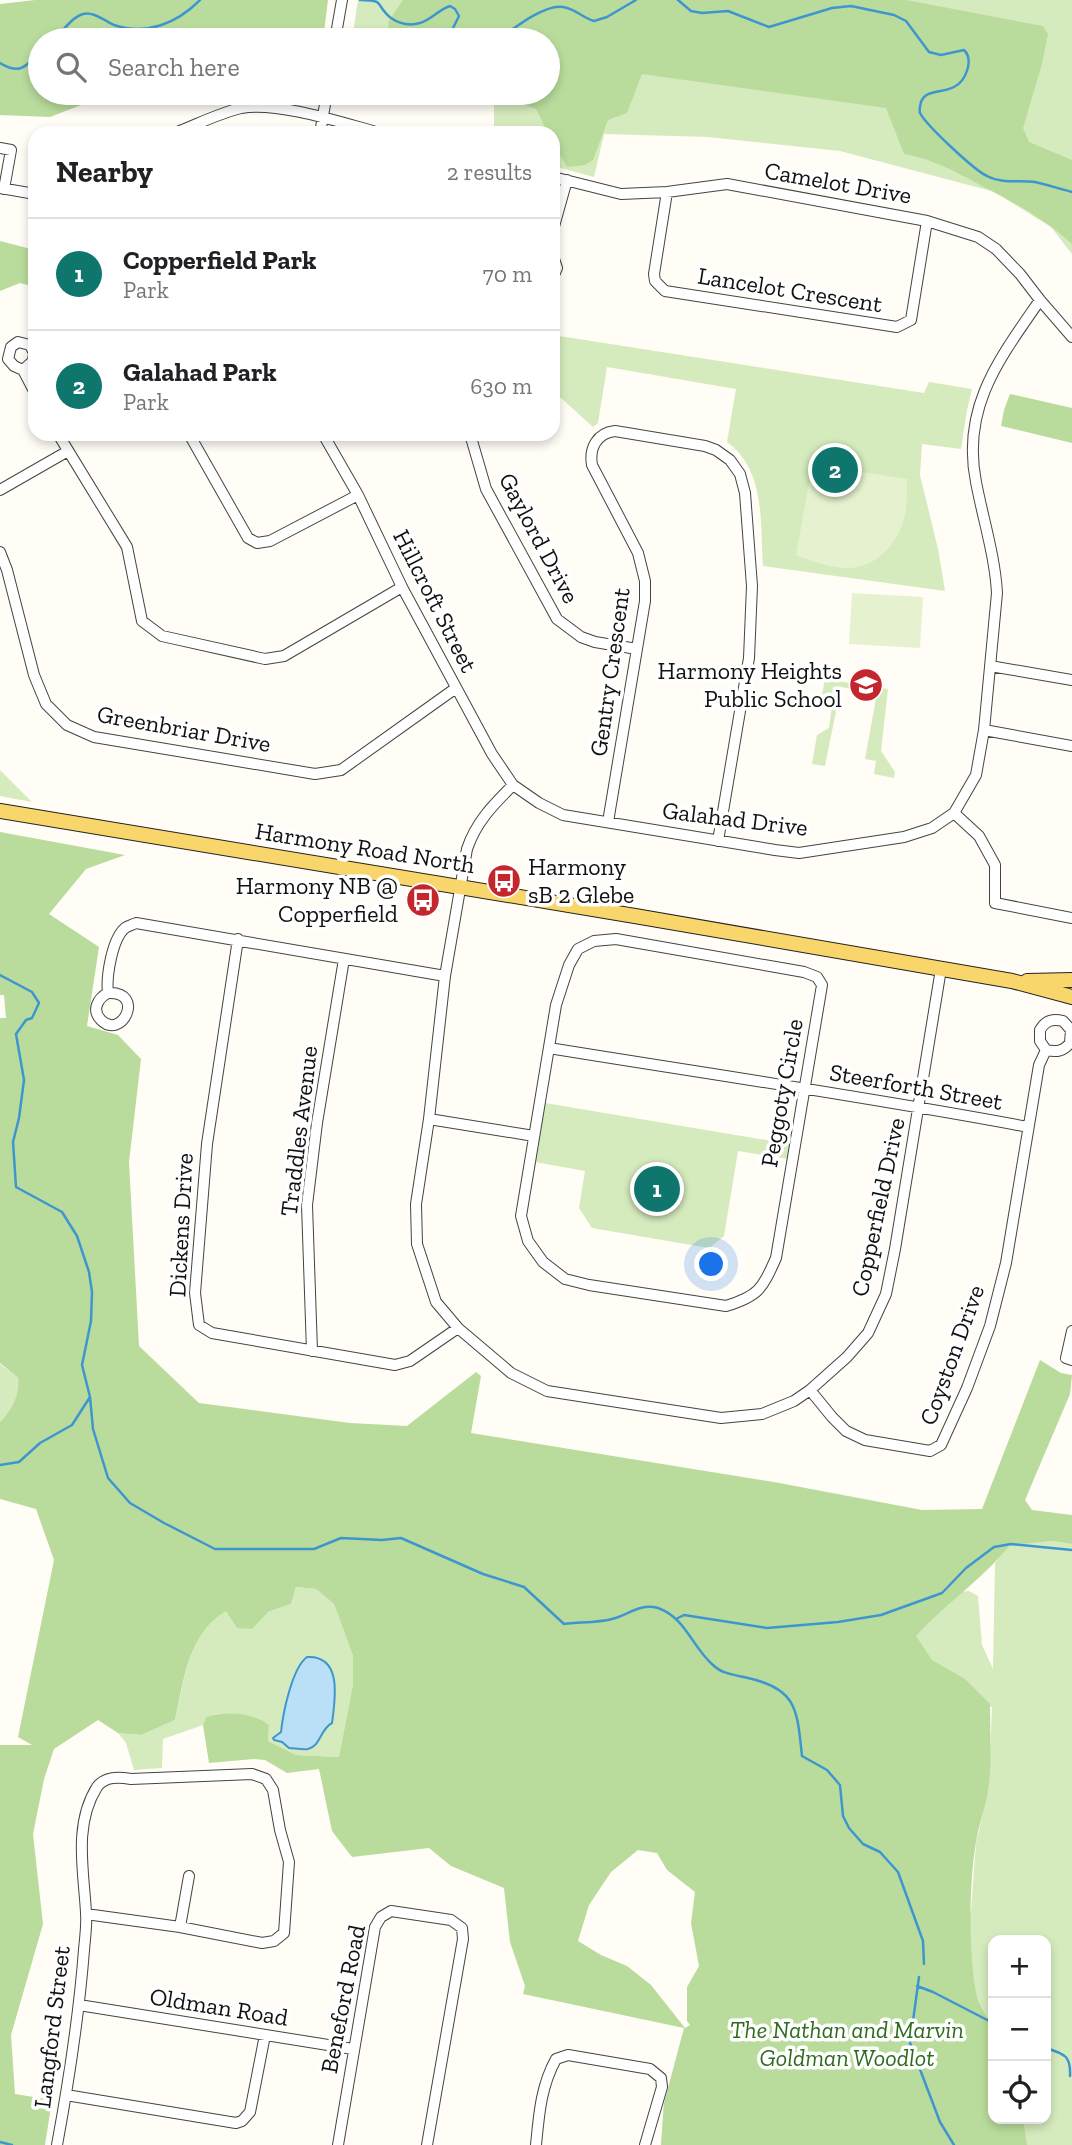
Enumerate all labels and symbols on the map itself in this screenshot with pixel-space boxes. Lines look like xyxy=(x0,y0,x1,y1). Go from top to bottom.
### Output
street label: Camelot Drive xyxy=(762,155,914,210)
street label: Lancelot Crescent xyxy=(696,261,884,318)
pin: 2 xyxy=(812,444,858,496)
street label: Gaylord Drive xyxy=(493,468,586,608)
street label: Hillcroft Street xyxy=(387,525,484,677)
street label: Gentry Crescent xyxy=(583,586,636,758)
place label: Harmony Heights Public School xyxy=(658,656,842,713)
school or university icon: Harmony Heights Public School xyxy=(847,666,885,704)
street label: Greenbriar Drive xyxy=(95,699,273,758)
street label: Galahad Drive xyxy=(661,795,809,842)
street label: Harmony Road North xyxy=(253,816,477,879)
place label: Harmony sB 2 Glebe xyxy=(528,852,634,909)
bus stop icon: Harmony sB 2 Glebe xyxy=(485,862,523,900)
place label: Harmony NB @ Copperfield xyxy=(236,871,398,928)
bus stop icon: Harmony NB @ Copperfield xyxy=(404,881,442,919)
street label: Peggoty Circle xyxy=(754,1016,809,1169)
street label: Traddles Avenue xyxy=(274,1044,323,1218)
street label: Steerforth Street xyxy=(827,1057,1005,1116)
street label: Copperfield Drive xyxy=(844,1115,911,1299)
street label: Dickens Drive xyxy=(162,1152,199,1298)
pin: 1 xyxy=(634,1163,680,1215)
your location xyxy=(694,1247,728,1281)
street label: Coyston Drive xyxy=(913,1281,990,1429)
street label: Beneford Road xyxy=(314,1922,371,2076)
street label: Langford Street xyxy=(27,1944,76,2110)
street label: Oldman Road xyxy=(148,1981,290,2032)
park label: The Nathan and Marvin Goldman Woodlot xyxy=(730,2015,964,2072)

